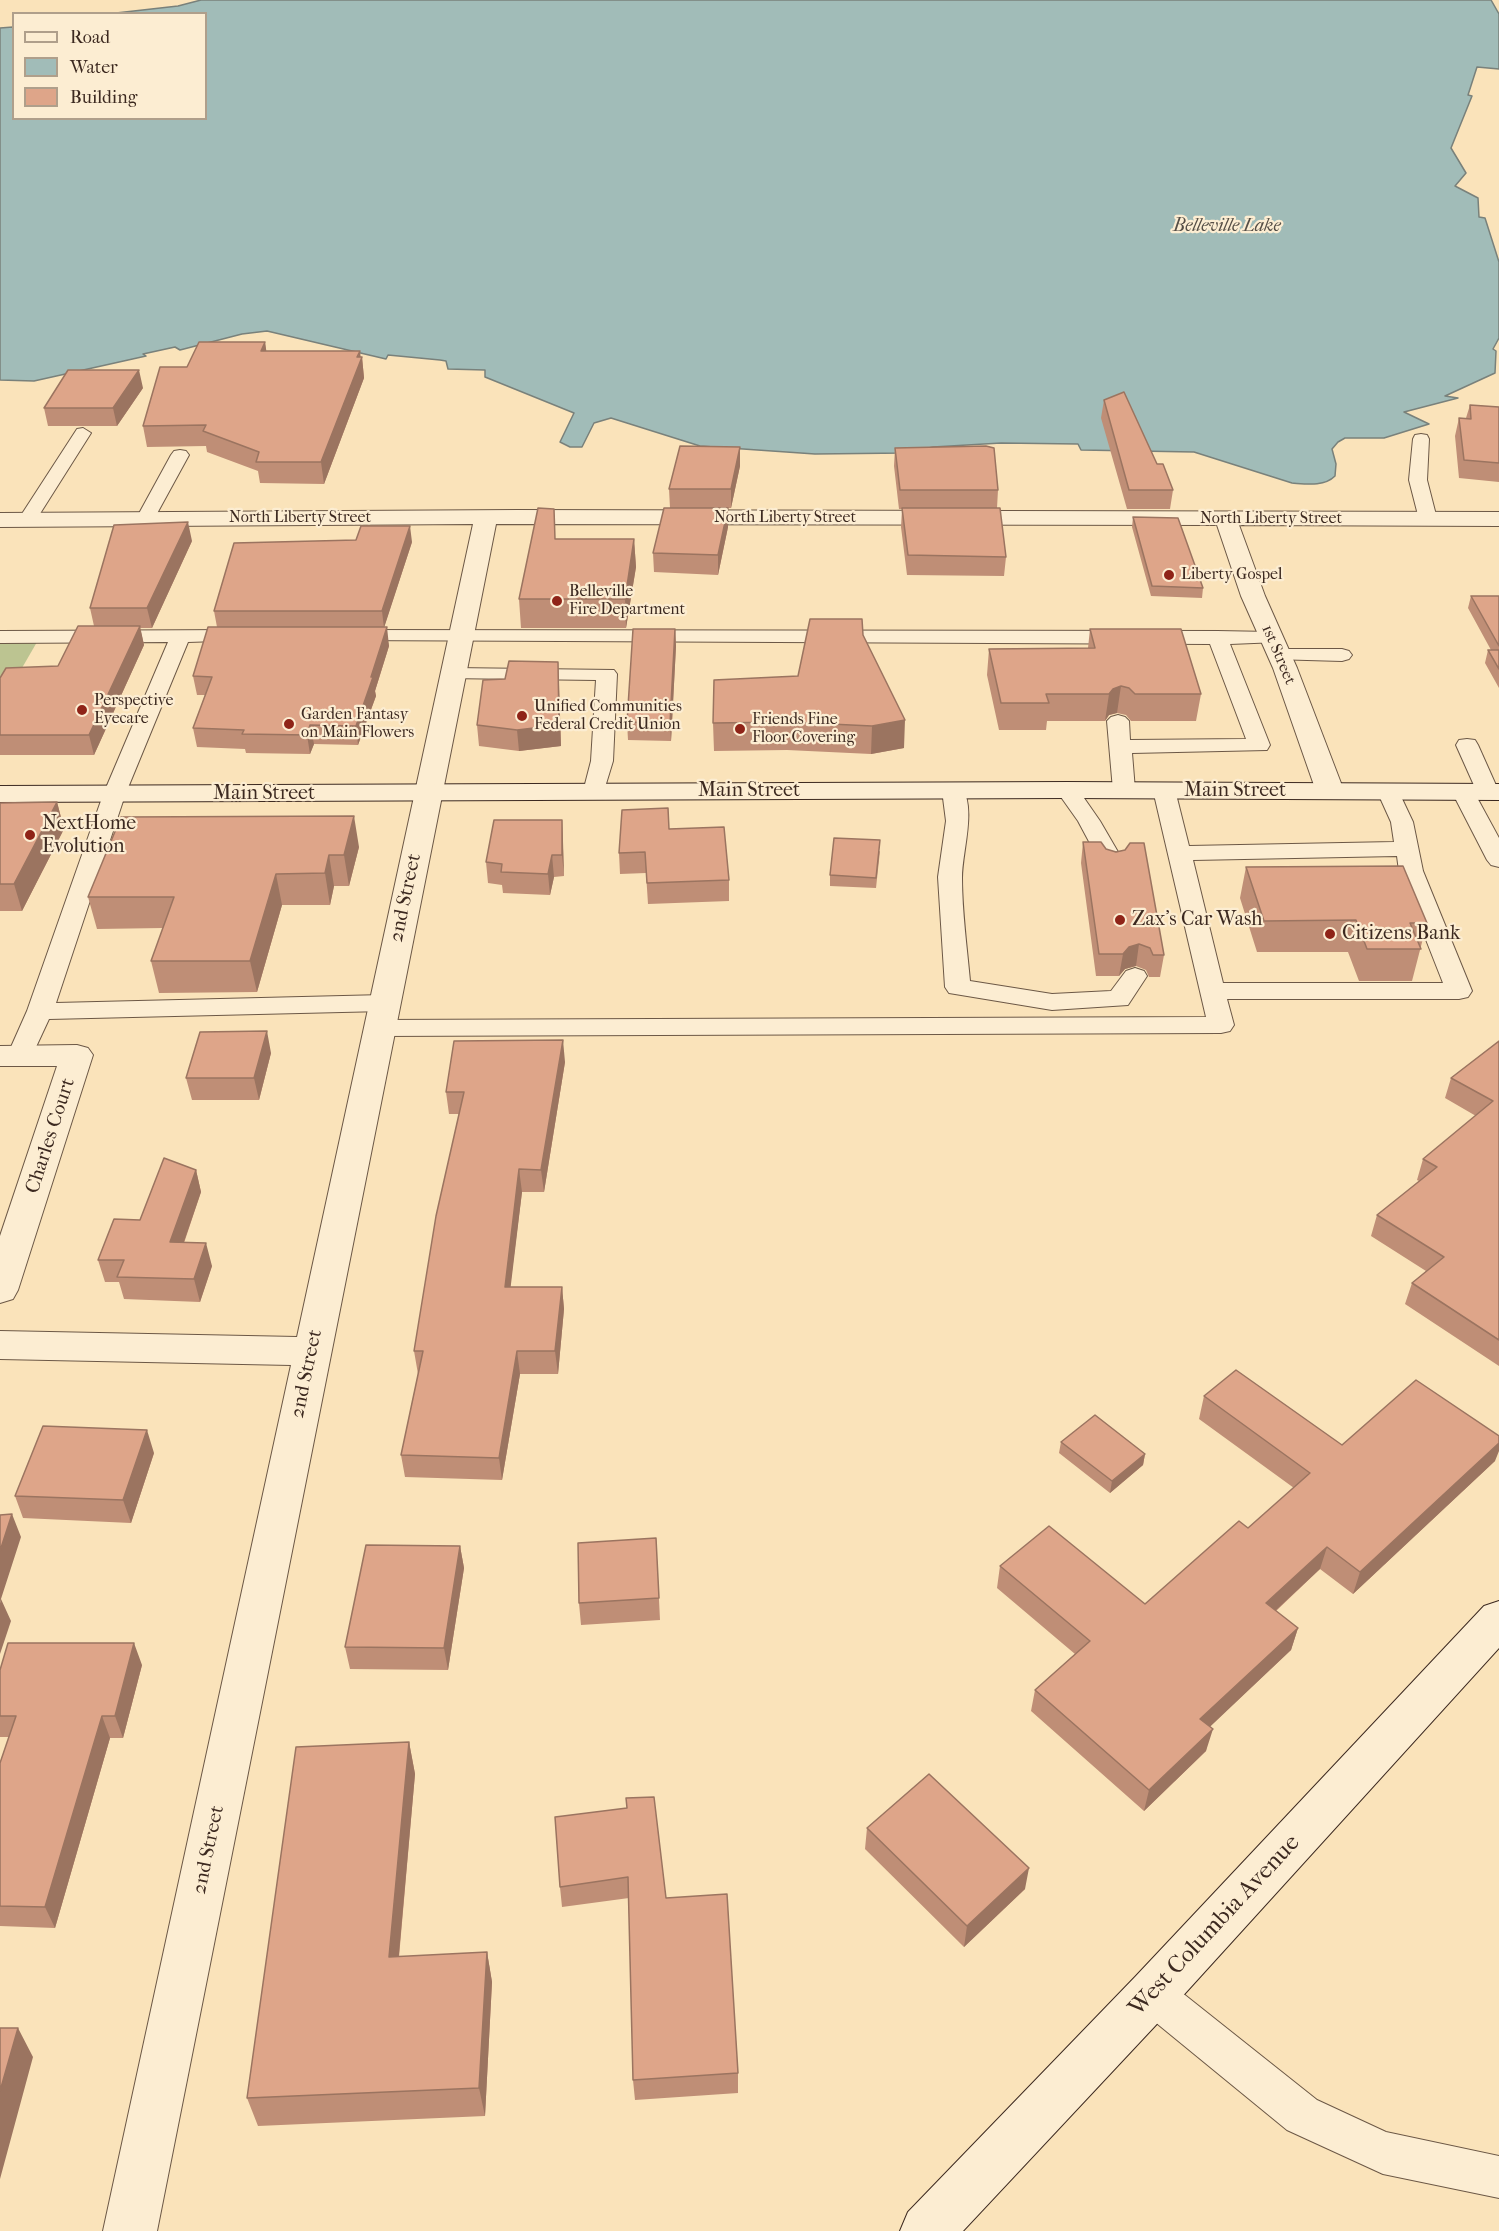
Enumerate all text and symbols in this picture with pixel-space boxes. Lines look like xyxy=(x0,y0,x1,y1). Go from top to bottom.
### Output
legend xyxy=(12,12,207,120)
text: Road xyxy=(70,27,110,48)
text: Water xyxy=(70,57,118,78)
text: Building xyxy=(70,87,137,108)
water label: Belleville Lake xyxy=(1173,216,1281,238)
street label: North Liberty Street xyxy=(229,508,371,528)
street label: North Liberty Street xyxy=(714,508,856,528)
street label: North Liberty Street xyxy=(1200,509,1342,529)
place label: Liberty Gospel xyxy=(1181,565,1282,585)
marker: Liberty Gospel xyxy=(1162,568,1176,582)
place label: Belleville Fire Department xyxy=(569,582,685,620)
marker: Belleville Fire Department xyxy=(550,594,564,608)
street label: 1st Street xyxy=(1257,622,1299,688)
place label: Perspective Eyecare xyxy=(94,691,173,729)
place label: Unified Communities Federal Credit Union xyxy=(534,697,682,735)
marker: Perspective Eyecare xyxy=(75,703,89,717)
place label: Garden Fantasy on Main Flowers xyxy=(301,705,414,743)
marker: Unified Communities Federal Credit Union xyxy=(515,709,529,723)
place label: Friends Fine Floor Covering xyxy=(752,710,855,748)
marker: Garden Fantasy on Main Flowers xyxy=(282,717,296,731)
marker: Friends Fine Floor Covering xyxy=(733,722,747,736)
street label: Main Street xyxy=(698,779,800,803)
street label: Main Street xyxy=(1184,779,1286,803)
street label: Main Street xyxy=(213,782,315,806)
place label: NextHome Evolution xyxy=(42,812,136,859)
marker: NextHome Evolution xyxy=(23,828,37,842)
street label: 2nd Street xyxy=(385,852,427,944)
place label: Zax's Car Wash xyxy=(1132,908,1263,932)
marker: Zax's Car Wash xyxy=(1113,913,1127,927)
place label: Citizens Bank xyxy=(1342,922,1460,946)
marker: Citizens Bank xyxy=(1323,927,1337,941)
street label: Charles Court xyxy=(21,1075,81,1197)
street label: 2nd Street xyxy=(286,1328,328,1420)
street label: 2nd Street xyxy=(188,1804,230,1896)
street label: West Columbia Avenue xyxy=(1123,1829,1307,2023)

